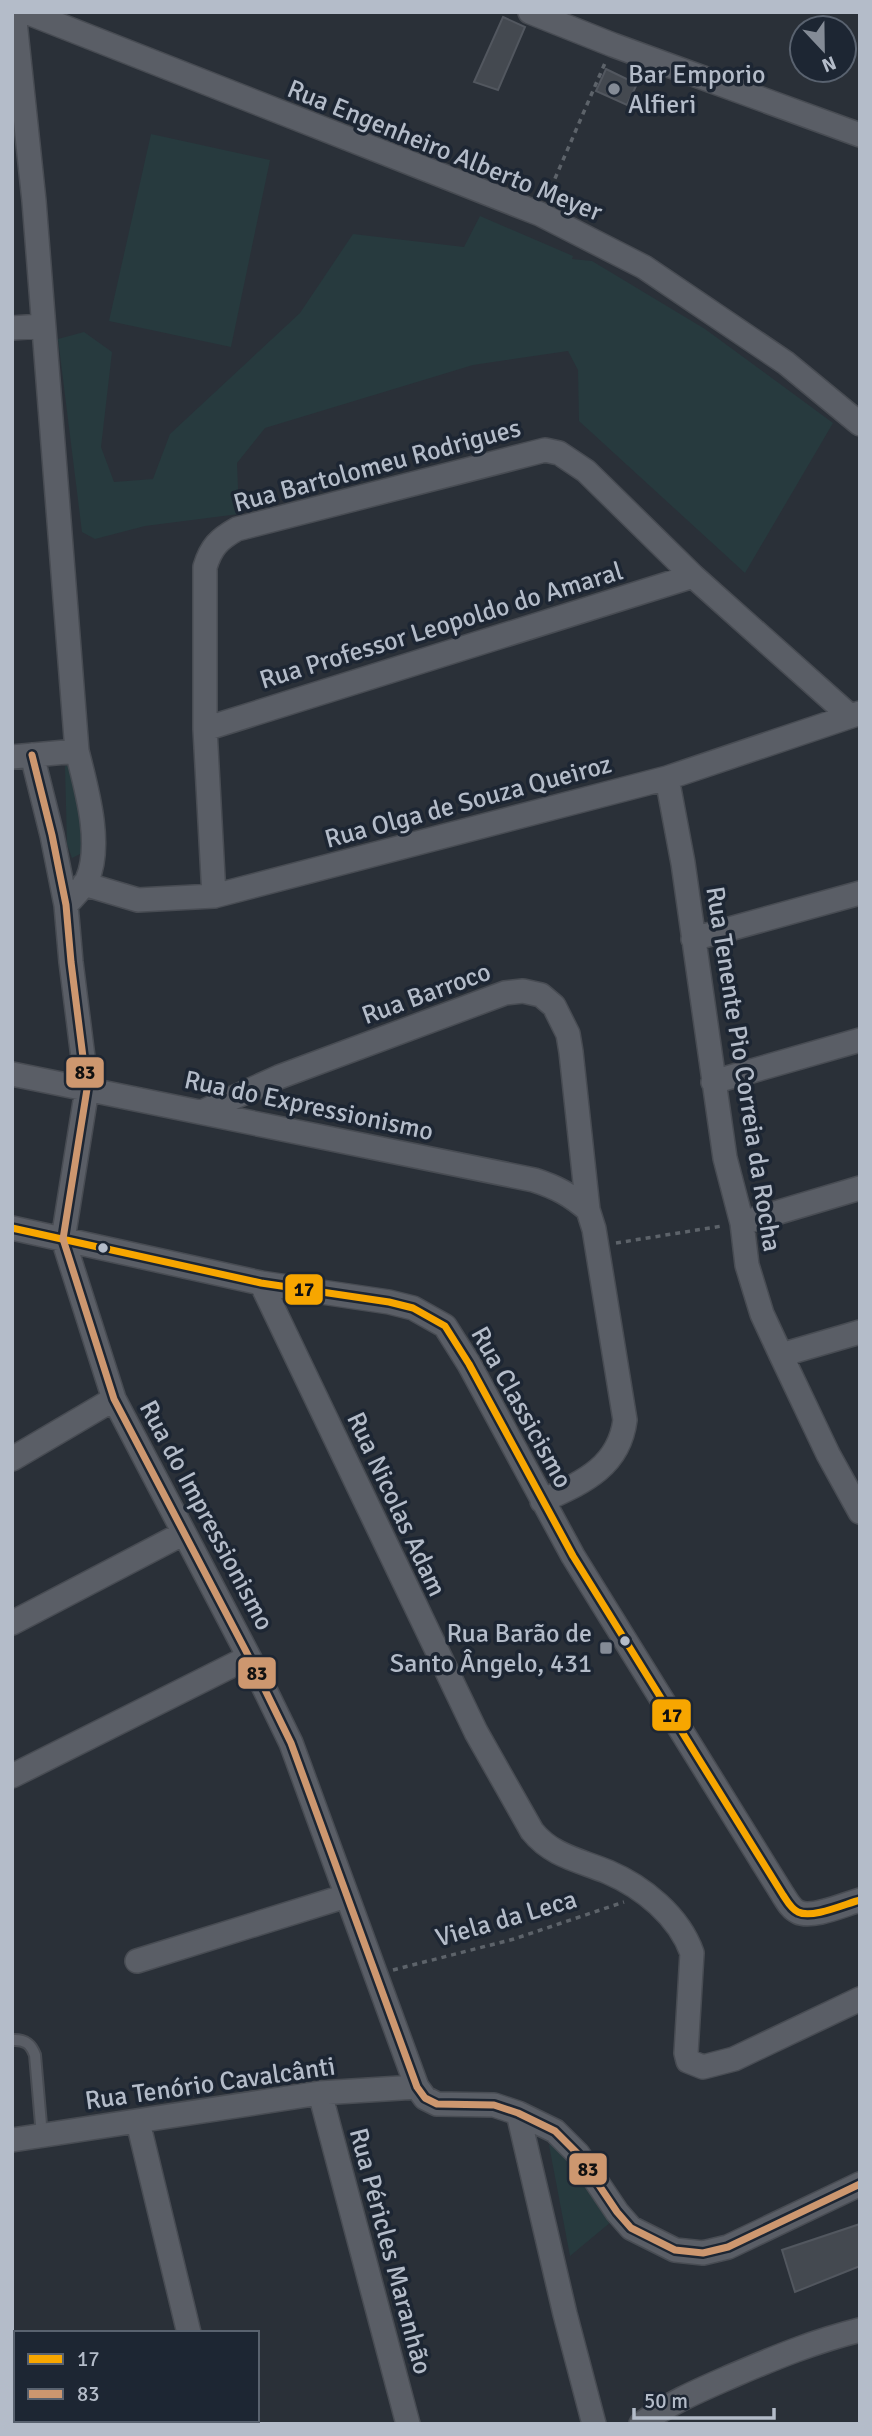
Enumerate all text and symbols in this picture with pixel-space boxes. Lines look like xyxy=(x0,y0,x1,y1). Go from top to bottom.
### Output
north arrow xyxy=(788,14,858,84)
text: N xyxy=(818,50,840,77)
place label: Bar Emporio Alfieri xyxy=(628,59,766,121)
street label: Rua Engenheiro Alberto Meyer xyxy=(282,73,607,229)
marker: Bar Emporio Alfieri xyxy=(606,81,622,97)
street label: Rua Bartolomeu Rodrigues xyxy=(230,412,524,520)
street label: Rua Professor Leopoldo do Amaral xyxy=(256,555,627,697)
street label: Rua Olga de Souza Queiroz xyxy=(321,748,615,856)
street label: Rua Tenente Pio Correia da Rocha xyxy=(698,884,788,1254)
street label: Rua Barroco xyxy=(357,956,495,1032)
line badge: 83 xyxy=(65,1056,105,1089)
text: 83 xyxy=(75,1061,95,1085)
street label: Rua do Expressionismo xyxy=(181,1064,436,1148)
unlabelled marker xyxy=(96,1241,110,1255)
line badge: 17 xyxy=(284,1273,324,1306)
text: 17 xyxy=(294,1278,314,1302)
street label: Rua Classicismo xyxy=(464,1321,579,1494)
street label: Rua do Impressionismo xyxy=(132,1395,280,1636)
street label: Rua Nicolas Adam xyxy=(339,1407,453,1602)
place label: Rua Barão de Santo Ângelo, 431 xyxy=(390,1618,592,1680)
unlabelled marker xyxy=(618,1634,632,1648)
marker: Rua Barão de Santo Ângelo, 431 xyxy=(598,1640,614,1656)
line badge: 83 xyxy=(237,1656,277,1690)
text: 83 xyxy=(247,1662,267,1686)
line badge: 17 xyxy=(651,1698,692,1732)
text: 17 xyxy=(662,1704,682,1728)
street label: Viela da Leca xyxy=(432,1884,581,1954)
street label: Rua Tenório Cavalcânti xyxy=(83,2051,337,2117)
street label: Rua Péricles Maranhão xyxy=(342,2125,438,2378)
line badge: 83 xyxy=(568,2152,608,2186)
text: 83 xyxy=(578,2158,598,2182)
legend xyxy=(14,2331,259,2422)
text: 17 xyxy=(77,2346,100,2372)
scale bar xyxy=(634,2376,774,2420)
text: 83 xyxy=(77,2381,100,2407)
text: 50 m xyxy=(644,2388,688,2414)

